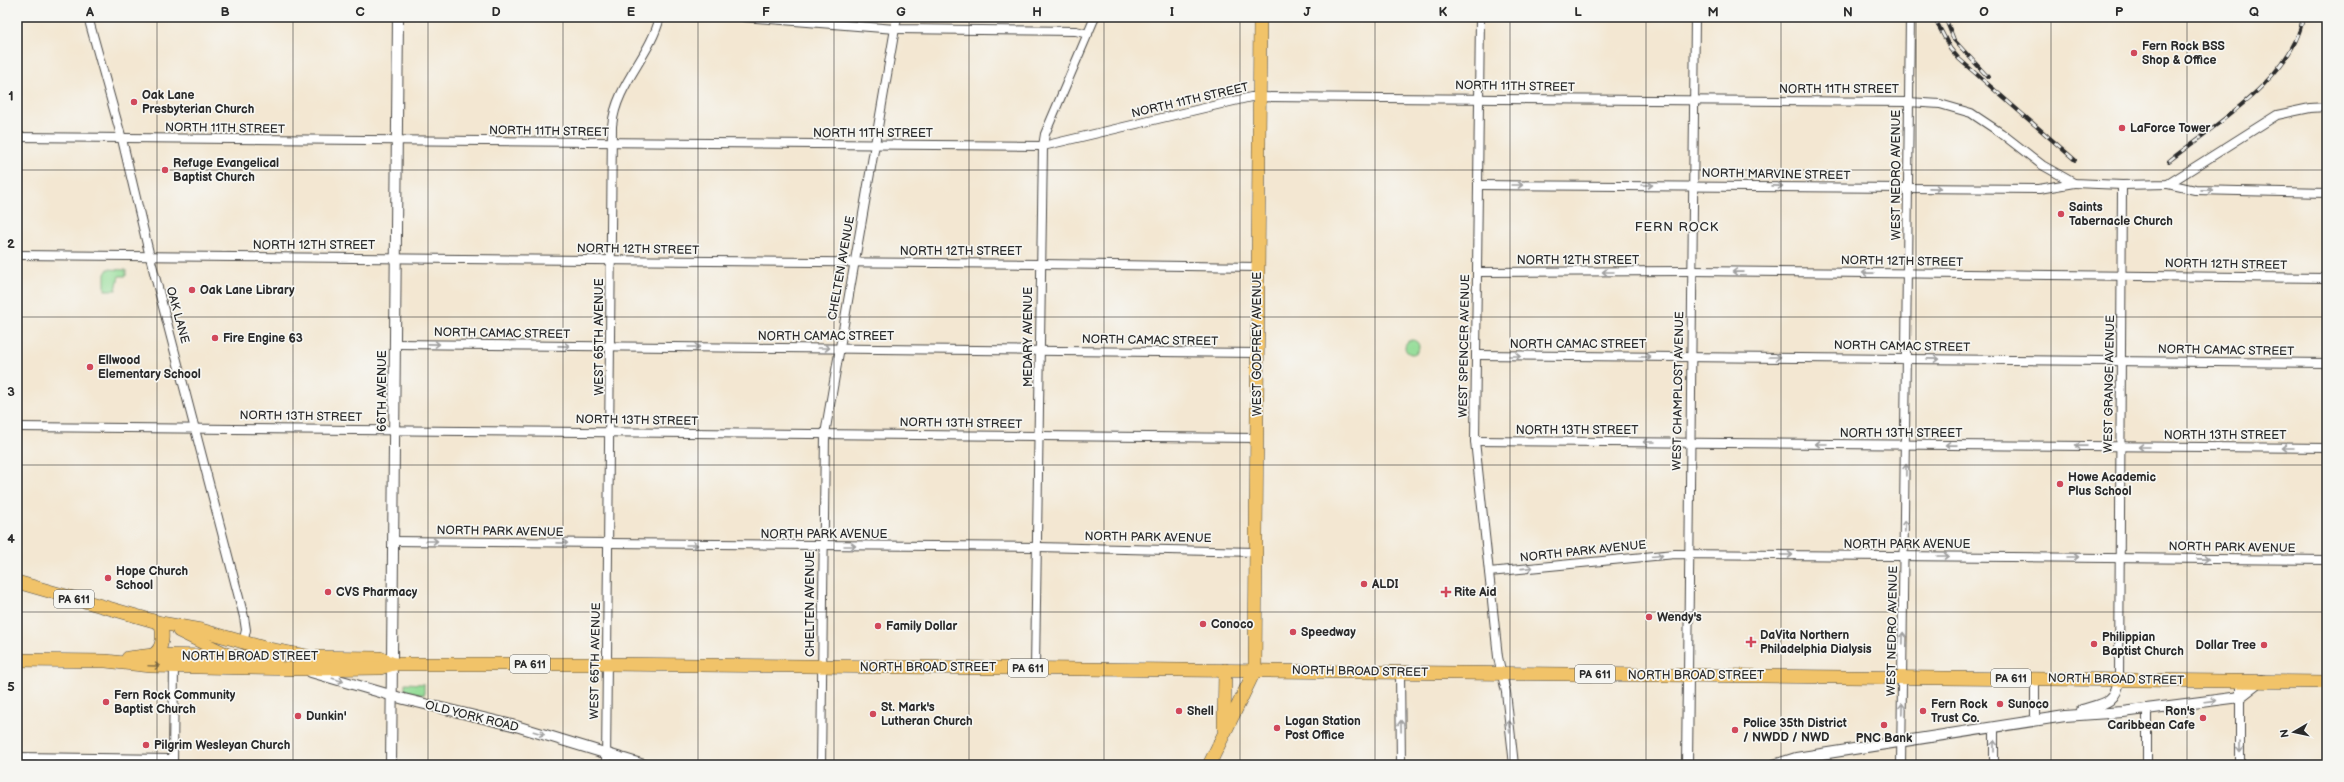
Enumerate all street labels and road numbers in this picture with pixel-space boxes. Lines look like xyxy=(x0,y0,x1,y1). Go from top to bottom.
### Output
street label: NORTH 11TH STREET xyxy=(1455,78,1576,95)
street label: NORTH 11TH STREET xyxy=(1130,80,1251,121)
street label: NORTH 11TH STREET xyxy=(1779,82,1900,97)
street label: WEST NEDRO AVENUE xyxy=(1889,110,1904,240)
street label: NORTH 11TH STREET xyxy=(165,120,286,137)
street label: NORTH 11TH STREET xyxy=(489,123,610,140)
street label: NORTH 11TH STREET xyxy=(813,126,934,141)
street label: NORTH MARVINE STREET xyxy=(1701,166,1851,183)
street label: CHELTEN AVENUE xyxy=(825,215,858,322)
street label: NORTH 12TH STREET xyxy=(253,238,376,253)
street label: NORTH 12TH STREET xyxy=(577,241,700,258)
street label: NORTH 12TH STREET xyxy=(900,244,1023,259)
street label: NORTH 12TH STREET xyxy=(1517,253,1640,268)
street label: NORTH 12TH STREET xyxy=(1841,253,1964,270)
street label: NORTH 12TH STREET xyxy=(2165,256,2288,273)
street label: WEST GODFREY AVENUE xyxy=(1250,272,1265,416)
street label: WEST SPENCER AVENUE xyxy=(1456,274,1473,418)
street label: WEST 65TH AVENUE xyxy=(592,278,607,396)
street label: OAK LANE xyxy=(163,285,192,345)
street label: MEDARY AVENUE xyxy=(1021,287,1036,387)
street label: WEST CHAMPLOST AVENUE xyxy=(1670,311,1687,471)
street label: WEST GRANGE AVENUE xyxy=(2101,315,2118,453)
street label: NORTH CAMAC STREET xyxy=(434,325,571,342)
street label: NORTH CAMAC STREET xyxy=(758,329,895,344)
street label: NORTH CAMAC STREET xyxy=(1082,332,1219,349)
street label: NORTH CAMAC STREET xyxy=(1510,337,1647,352)
street label: NORTH CAMAC STREET xyxy=(1834,338,1971,355)
street label: NORTH CAMAC STREET xyxy=(2158,342,2295,359)
street label: 66TH AVENUE xyxy=(375,350,390,432)
street label: NORTH 13TH STREET xyxy=(239,408,363,425)
street label: NORTH 13TH STREET xyxy=(575,412,699,429)
street label: NORTH 13TH STREET xyxy=(899,415,1023,432)
street label: NORTH 13TH STREET xyxy=(1516,423,1639,438)
street label: NORTH 13TH STREET xyxy=(1840,426,1963,441)
street label: NORTH 13TH STREET xyxy=(2164,428,2287,443)
street label: NORTH PARK AVENUE xyxy=(436,523,564,540)
street label: NORTH PARK AVENUE xyxy=(761,527,888,542)
street label: NORTH PARK AVENUE xyxy=(1084,529,1212,546)
street label: NORTH PARK AVENUE xyxy=(1519,537,1647,566)
street label: NORTH PARK AVENUE xyxy=(1844,537,1971,552)
street label: NORTH PARK AVENUE xyxy=(2168,539,2296,556)
street label: CHELTEN AVENUE xyxy=(803,551,818,657)
street label: WEST NEDRO AVENUE xyxy=(1884,566,1901,696)
road number: PA 611 xyxy=(54,590,94,608)
street label: WEST 65TH AVENUE xyxy=(587,602,604,720)
street label: NORTH BROAD STREET xyxy=(182,649,319,664)
road number: PA 611 xyxy=(510,655,550,673)
road number: PA 611 xyxy=(1008,659,1048,677)
street label: NORTH BROAD STREET xyxy=(860,660,997,675)
street label: NORTH BROAD STREET xyxy=(1292,663,1429,680)
road number: PA 611 xyxy=(1575,665,1615,683)
street label: NORTH BROAD STREET xyxy=(1628,668,1765,683)
road number: PA 611 xyxy=(1991,669,2031,687)
street label: NORTH BROAD STREET xyxy=(2048,671,2185,688)
street label: OLD YORK ROAD xyxy=(424,698,520,735)

